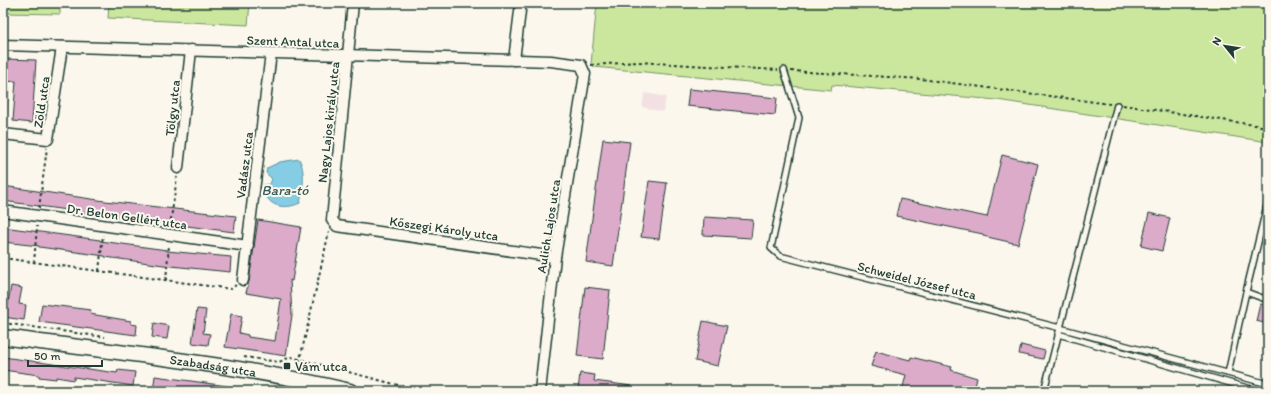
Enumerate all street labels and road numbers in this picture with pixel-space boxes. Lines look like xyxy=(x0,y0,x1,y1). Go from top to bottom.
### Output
street label: Szent Antal utca xyxy=(246,32,340,51)
street label: Nagy Lajos király utca xyxy=(315,60,342,184)
street label: Zöld utca xyxy=(30,75,53,129)
street label: Tölgy utca xyxy=(162,79,183,137)
street label: Vadász utca xyxy=(233,131,256,199)
street label: Aulich Lajos utca xyxy=(534,178,563,274)
street label: Dr. Belon Gellért utca xyxy=(66,201,189,232)
street label: Kőszegi Károly utca xyxy=(389,213,500,244)
street label: Schweidel József utca xyxy=(856,258,978,303)
street label: Szabadság utca xyxy=(169,352,258,380)

